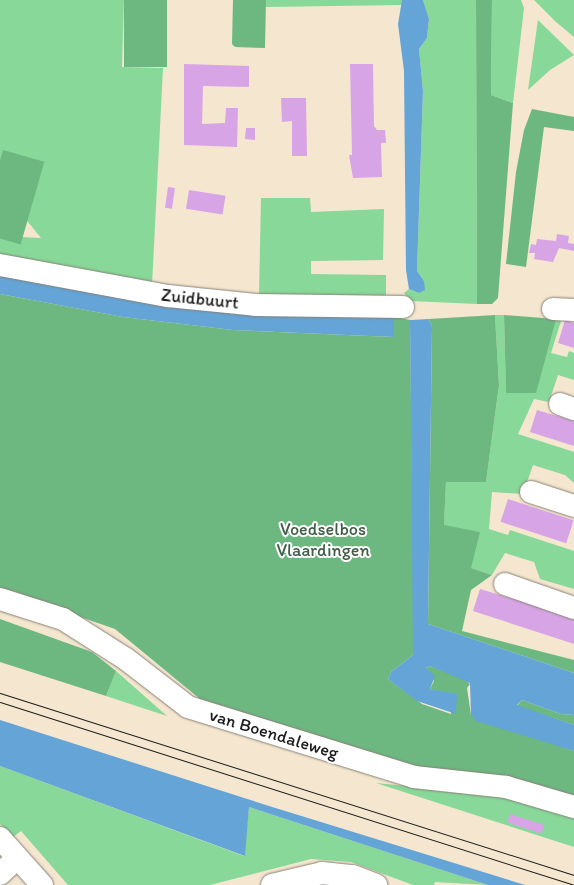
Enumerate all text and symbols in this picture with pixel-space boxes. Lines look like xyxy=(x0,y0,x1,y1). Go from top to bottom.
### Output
street label: Zuidbuurt xyxy=(160,284,240,314)
park label: Voedselbos Vlaardingen xyxy=(276,519,370,562)
street label: van Boendaleweg xyxy=(207,704,341,764)

